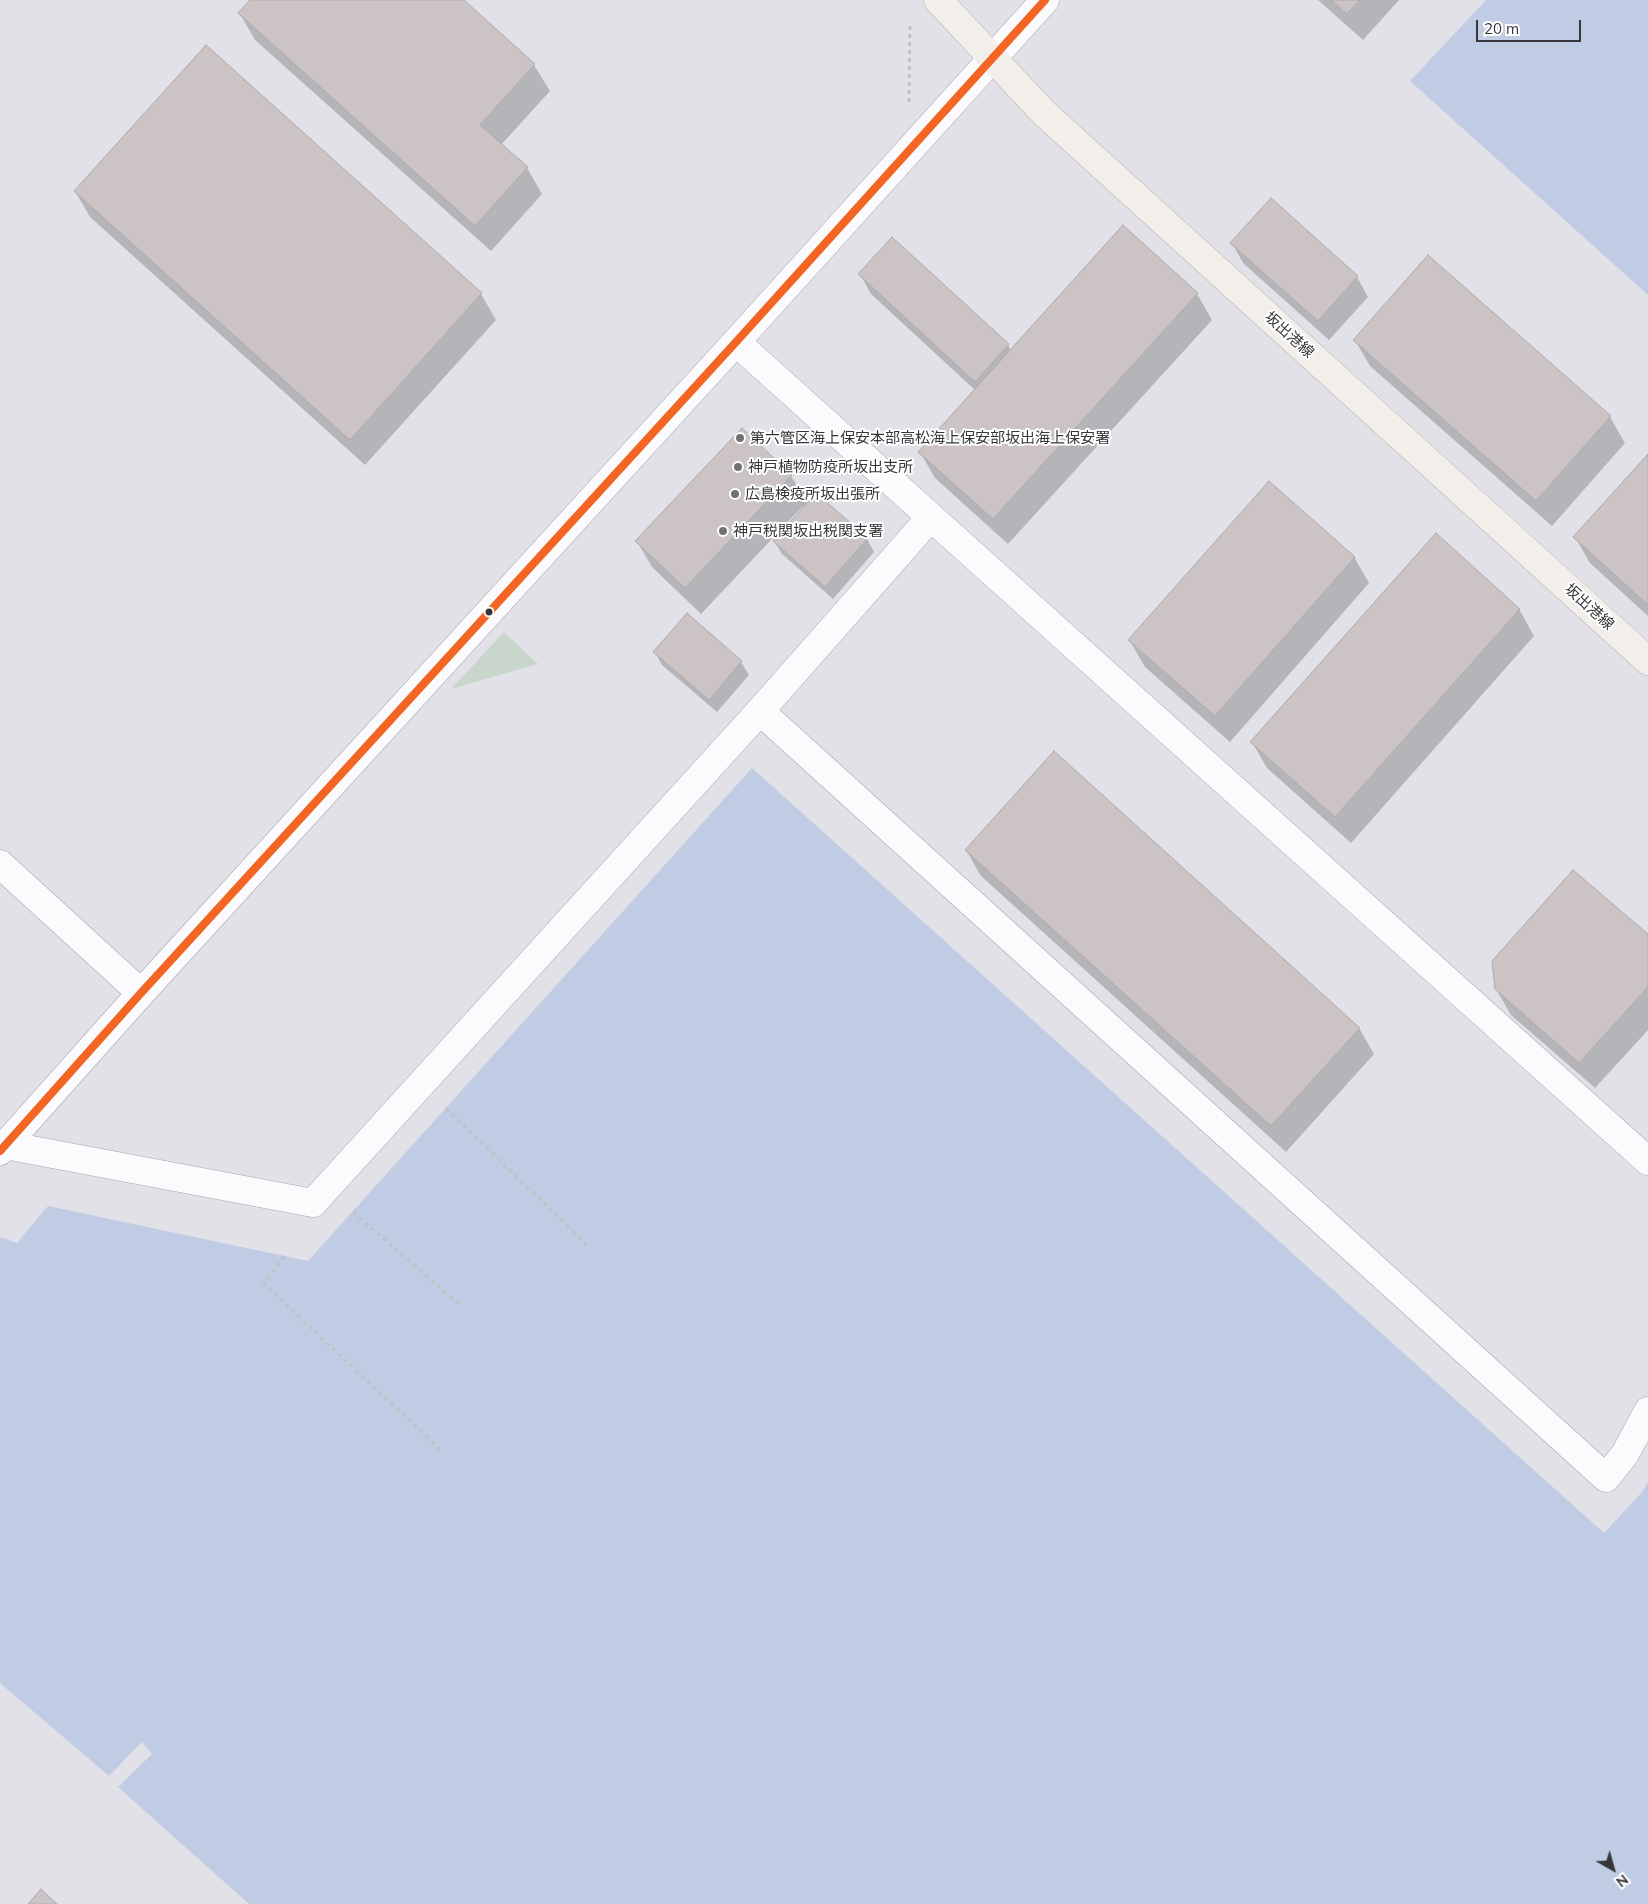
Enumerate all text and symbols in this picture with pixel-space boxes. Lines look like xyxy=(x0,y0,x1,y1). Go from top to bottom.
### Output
scale bar xyxy=(1478,10,1583,42)
text: 20 m xyxy=(1484,19,1519,38)
street label: 坂出港線 xyxy=(1261,308,1317,362)
place label: 第六管区海上保安本部高松海上保安部坂出海上保安署 xyxy=(750,429,1110,447)
marker: 第六管区海上保安本部高松海上保安部坂出海上保安署 xyxy=(734,432,746,444)
place label: 神戸植物防疫所坂出支所 xyxy=(748,458,913,476)
marker: 神戸植物防疫所坂出支所 xyxy=(732,461,744,473)
place label: 広島検疫所坂出張所 xyxy=(745,485,880,503)
marker: 広島検疫所坂出張所 xyxy=(729,488,741,500)
place label: 神戸税関坂出税関支署 xyxy=(733,522,883,540)
marker: 神戸税関坂出税関支署 xyxy=(717,525,729,537)
street label: 坂出港線 xyxy=(1561,580,1617,634)
unlabelled marker xyxy=(484,607,494,617)
north arrow xyxy=(1588,1844,1638,1894)
text: N xyxy=(1613,1870,1632,1891)

